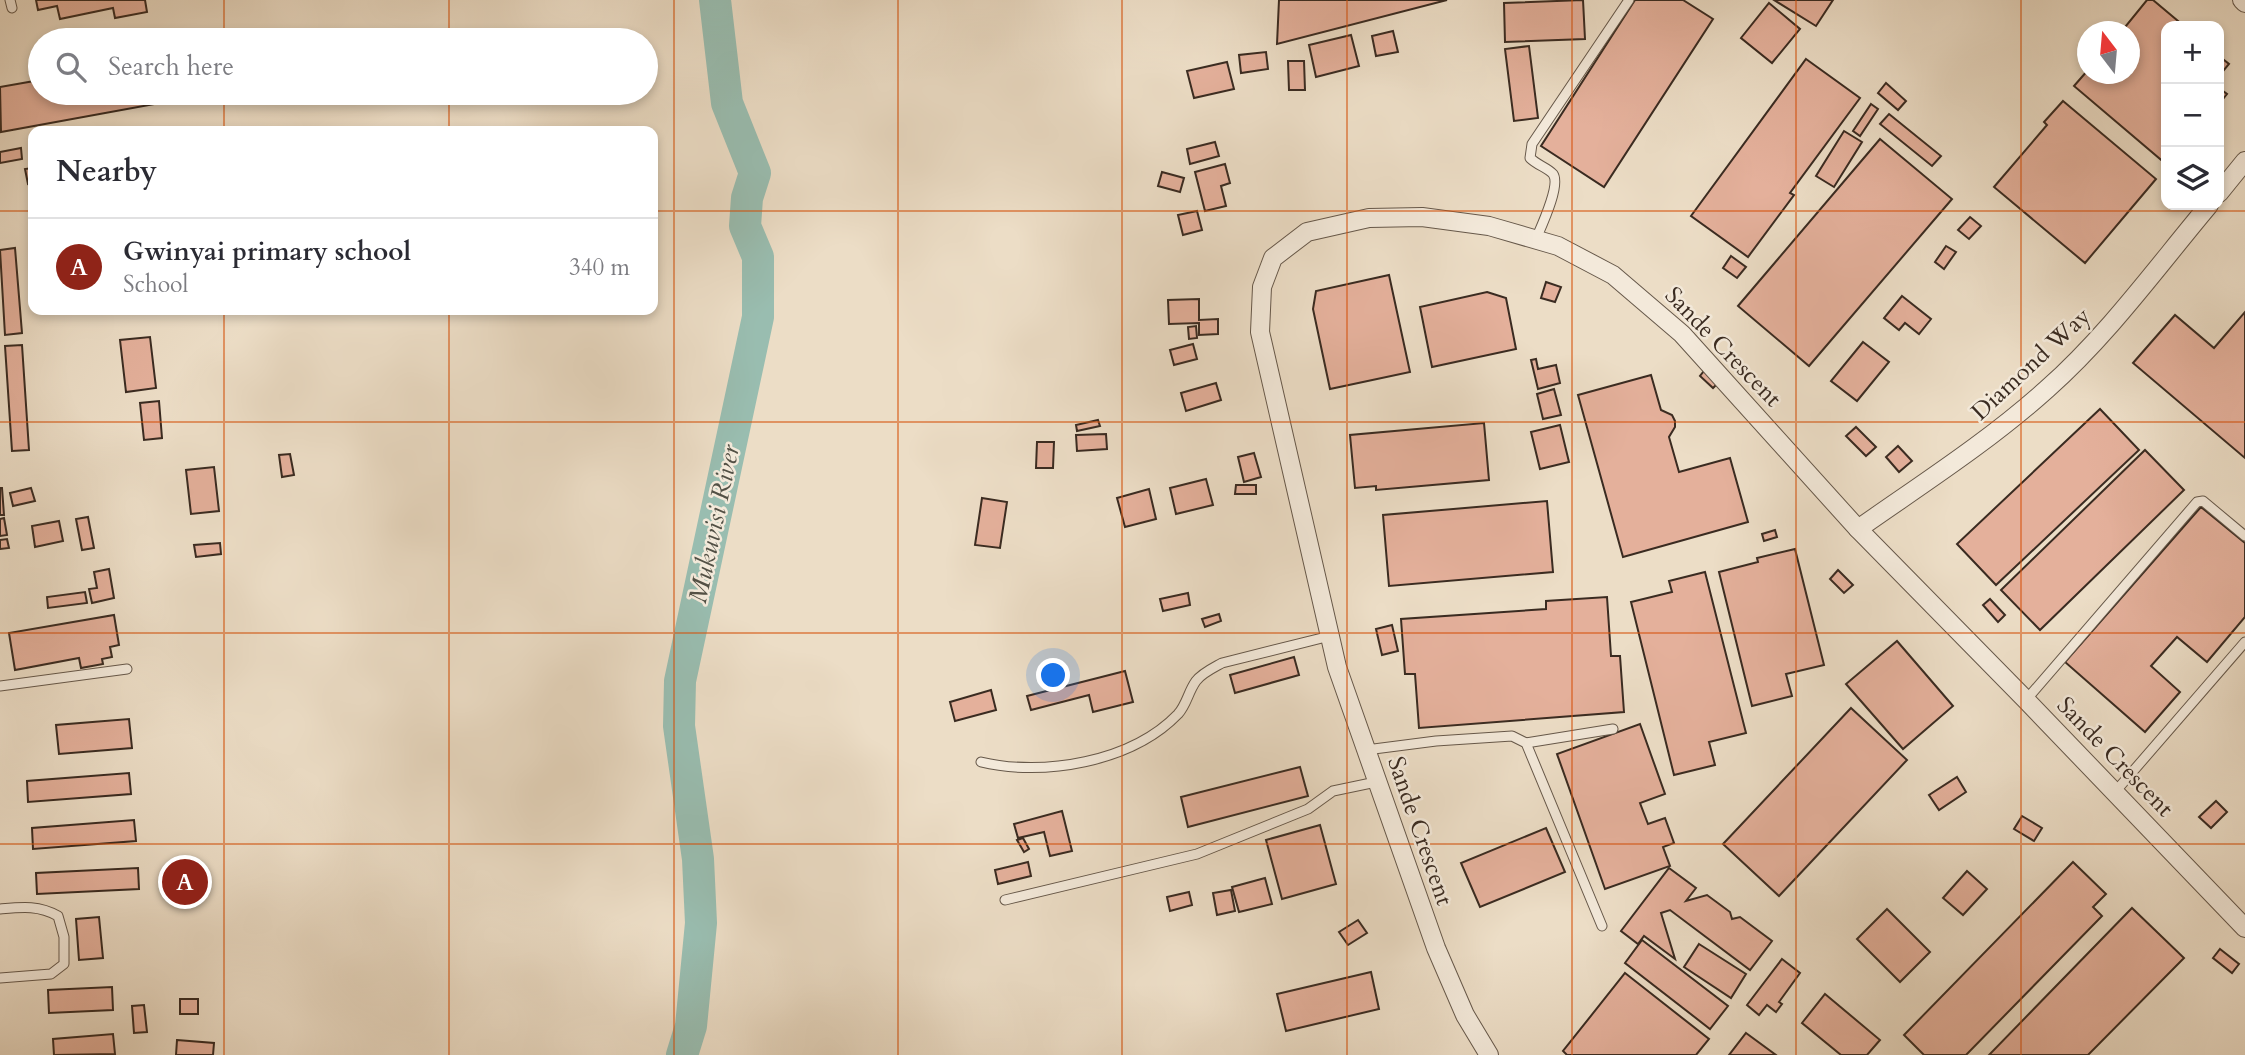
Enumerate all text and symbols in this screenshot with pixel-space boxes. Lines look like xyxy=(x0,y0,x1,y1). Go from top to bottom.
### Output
north arrow xyxy=(2077,21,2140,84)
map controls xyxy=(2161,21,2224,210)
button: + xyxy=(2161,21,2224,84)
search box xyxy=(28,28,658,105)
icon: search xyxy=(52,48,90,86)
text: Search here xyxy=(108,49,234,84)
button: − xyxy=(2161,84,2224,147)
button: layers xyxy=(2161,147,2224,210)
text: Nearby xyxy=(56,151,157,192)
text: Gwinyai primary school xyxy=(123,234,411,269)
text: A xyxy=(70,252,88,283)
text: 340 m xyxy=(569,252,630,283)
text: School xyxy=(123,269,188,300)
street label: Sande Crescent xyxy=(1657,280,1789,415)
street label: Diamond Way xyxy=(1964,300,2098,428)
water label: Mukuvisi River xyxy=(680,440,748,606)
your location xyxy=(1036,658,1070,692)
street label: Sande Crescent xyxy=(2049,690,2181,825)
street label: Sande Crescent xyxy=(1379,752,1461,910)
pin: A xyxy=(162,856,208,908)

